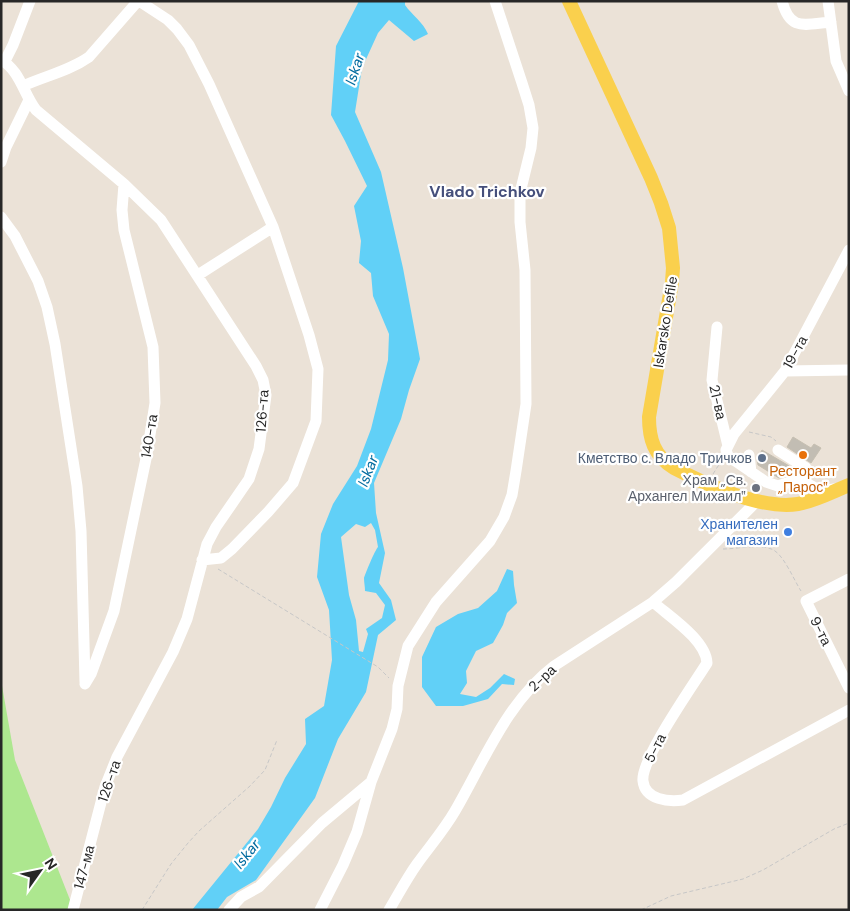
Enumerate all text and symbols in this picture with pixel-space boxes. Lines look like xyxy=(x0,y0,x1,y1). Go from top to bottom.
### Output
water label: Iskar xyxy=(341,50,370,87)
district label: Vlado Trichkov xyxy=(429,181,545,202)
street label: Iskarsko Defile xyxy=(649,275,681,369)
street label: 19-та xyxy=(779,332,811,372)
street label: 21-ва xyxy=(705,383,731,421)
street label: 126-та xyxy=(252,389,272,433)
street label: 140-та xyxy=(137,413,161,459)
place label: Кметство с. Владо Тричков xyxy=(578,449,752,467)
marker: Ресторант „Парос‟ xyxy=(797,449,809,461)
water label: Iskar xyxy=(353,452,383,490)
marker: Кметство с. Владо Тричков xyxy=(756,452,768,464)
place label: Ресторант „Парос‟ xyxy=(769,462,837,496)
place label: Храм „Св. Архангел Михаил‟ xyxy=(628,471,746,505)
marker: Храм „Св. Архангел Михаил‟ xyxy=(750,482,762,494)
place label: Хранителен магазин xyxy=(700,515,778,549)
marker: Хранителен магазин xyxy=(782,526,794,538)
street label: 9-та xyxy=(806,613,836,649)
street label: 2-ра xyxy=(524,661,560,695)
street label: 5-та xyxy=(640,730,670,766)
street label: 126-та xyxy=(94,758,125,804)
water label: Iskar xyxy=(229,835,265,873)
street label: 147-ма xyxy=(70,843,99,891)
north arrow xyxy=(15,846,65,896)
text: N xyxy=(41,855,61,873)

